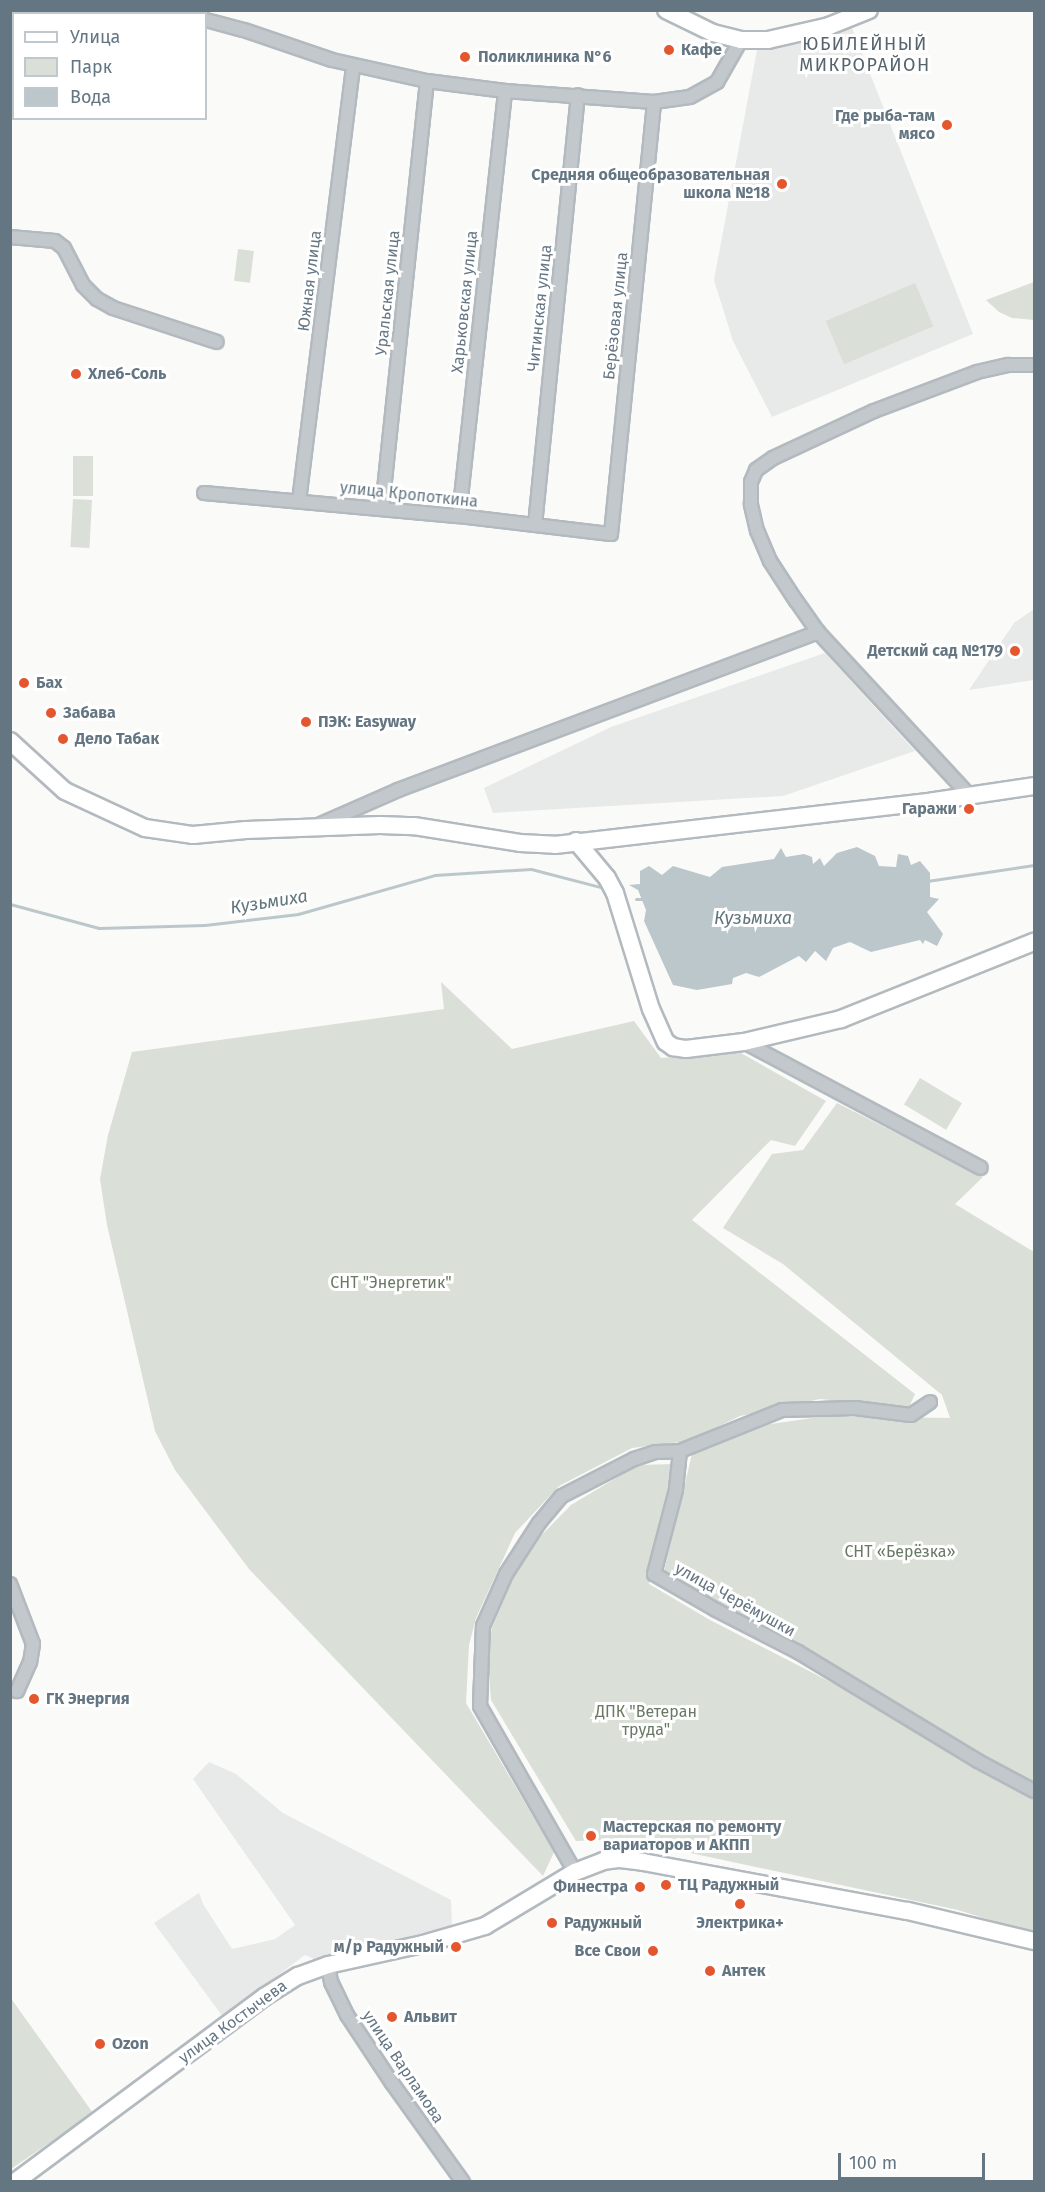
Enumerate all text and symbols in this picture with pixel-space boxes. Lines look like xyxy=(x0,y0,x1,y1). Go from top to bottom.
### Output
legend xyxy=(12,12,207,120)
text: Улица xyxy=(70,26,120,48)
district label: ЮБИЛЕЙНЫЙ МИКРОРАЙОН xyxy=(799,34,931,76)
place label: Кафе xyxy=(681,40,722,60)
marker: Кафе xyxy=(662,43,676,57)
place label: Поликлиника N°6 xyxy=(478,47,612,67)
marker: Поликлиника N°6 xyxy=(456,48,474,66)
text: Парк xyxy=(70,56,112,78)
text: Вода xyxy=(70,86,111,108)
place label: Где рыба-там мясо xyxy=(835,106,935,144)
marker: Где рыба-там мясо xyxy=(940,118,954,132)
place label: Средняя общеобразовательная школа №18 xyxy=(531,165,770,203)
marker: Средняя общеобразовательная школа №18 xyxy=(775,177,789,191)
street label: Южная улица xyxy=(294,229,326,333)
street label: Уральская улица xyxy=(372,229,404,357)
street label: Харьковская улица xyxy=(448,230,482,374)
street label: Читинская улица xyxy=(524,243,556,373)
street label: Берёзовая улица xyxy=(600,251,632,381)
place label: Хлеб-Соль xyxy=(88,364,166,384)
marker: Хлеб-Соль xyxy=(69,367,83,381)
street label: улица Кропоткина xyxy=(339,478,479,512)
place label: Детский сад №179 xyxy=(867,641,1003,661)
marker: Детский сад №179 xyxy=(1008,644,1022,658)
place label: Бах xyxy=(36,673,62,693)
marker: Бах xyxy=(17,676,31,690)
place label: Забава xyxy=(63,703,116,723)
marker: Забава xyxy=(44,706,58,720)
place label: ПЭК: Easyway xyxy=(318,712,416,732)
marker: ПЭК: Easyway xyxy=(299,715,313,729)
place label: Дело Табак xyxy=(75,729,159,749)
marker: Дело Табак xyxy=(56,732,70,746)
place label: Гаражи xyxy=(902,799,957,819)
marker: Гаражи xyxy=(962,802,976,816)
water label: Кузьмиха xyxy=(229,885,309,919)
water label: Кузьмиха xyxy=(714,907,792,929)
park label: СНТ "Энергетик" xyxy=(330,1273,452,1293)
park label: СНТ «Берёзка» xyxy=(844,1542,956,1562)
street label: улица Черёмушки xyxy=(671,1559,799,1641)
place label: ГК Энергия xyxy=(46,1689,130,1709)
marker: ГК Энергия xyxy=(27,1692,41,1706)
park label: ДПК "Ветеран труда" xyxy=(595,1702,697,1740)
place label: Мастерская по ремонту вариаторов и АКПП xyxy=(603,1817,781,1855)
marker: Мастерская по ремонту вариаторов и АКПП xyxy=(584,1829,598,1843)
place label: ТЦ Радужный xyxy=(678,1875,779,1895)
place label: Финестра xyxy=(553,1877,628,1897)
marker: ТЦ Радужный xyxy=(659,1878,673,1892)
marker: Финестра xyxy=(633,1880,647,1894)
marker: Электрика+ xyxy=(733,1897,747,1911)
place label: Радужный xyxy=(564,1913,642,1933)
place label: Электрика+ xyxy=(696,1913,784,1933)
marker: Радужный xyxy=(545,1916,559,1930)
place label: м/р Радужный xyxy=(334,1937,444,1957)
marker: м/р Радужный xyxy=(449,1940,463,1954)
place label: Все Свои xyxy=(575,1941,641,1961)
marker: Все Свои xyxy=(646,1944,660,1958)
place label: Антек xyxy=(722,1961,766,1981)
marker: Антек xyxy=(703,1964,717,1978)
street label: улица Костычева xyxy=(175,1976,291,2068)
street label: улица Варламова xyxy=(358,2007,448,2127)
place label: Альвит xyxy=(404,2007,457,2027)
marker: Альвит xyxy=(385,2010,399,2024)
place label: Ozon xyxy=(112,2034,149,2054)
marker: Ozon xyxy=(93,2037,107,2051)
scale bar xyxy=(841,2141,988,2179)
text: 100 m xyxy=(849,2152,897,2174)

